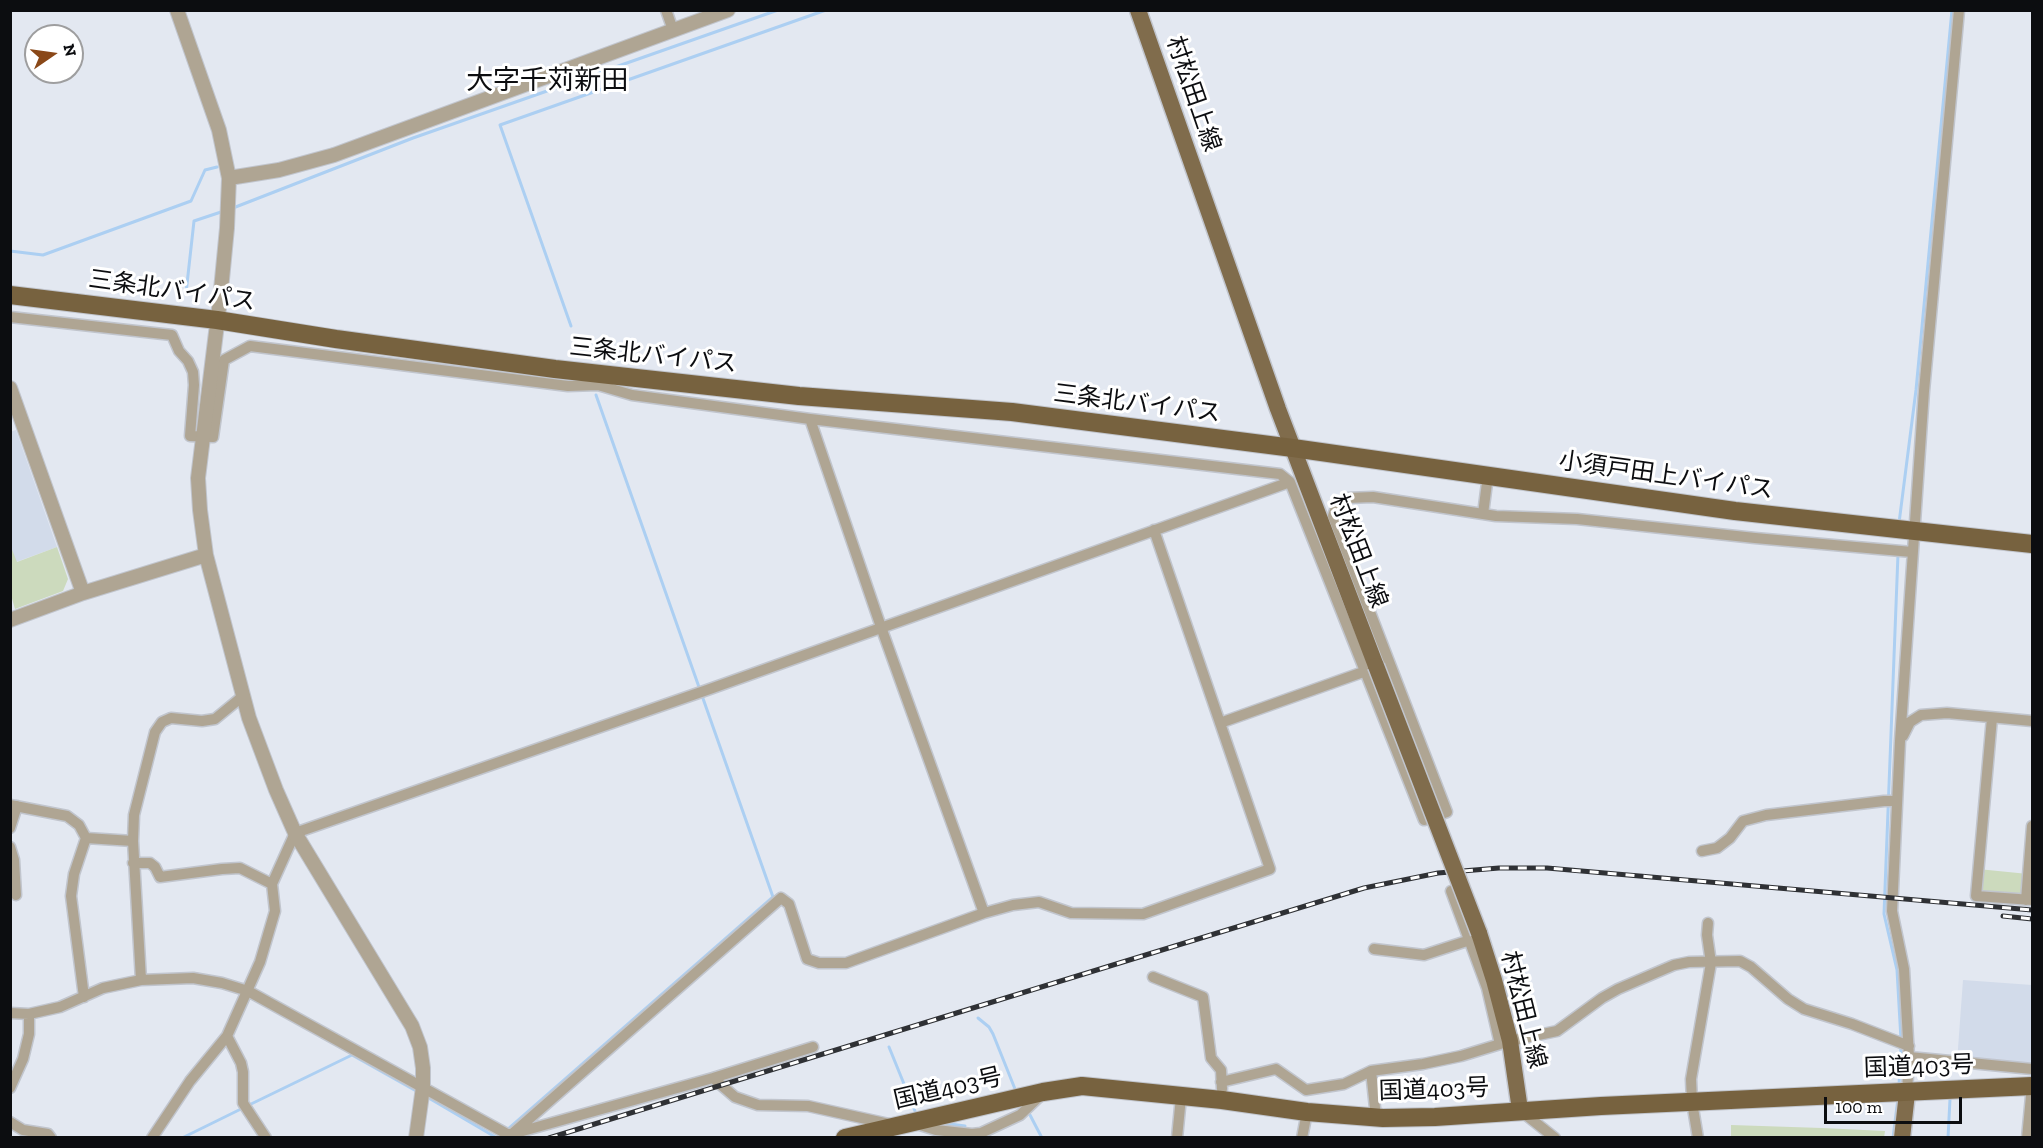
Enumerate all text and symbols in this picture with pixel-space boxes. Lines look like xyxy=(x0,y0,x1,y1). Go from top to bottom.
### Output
north arrow xyxy=(24,24,84,84)
street label: 村松田上線 xyxy=(1160,33,1226,155)
text: N xyxy=(59,42,81,58)
district label: 大字千苅新田 xyxy=(466,65,628,97)
street label: 三条北バイパス xyxy=(87,265,257,317)
street label: 三条北バイパス xyxy=(568,333,738,379)
street label: 三条北バイパス xyxy=(1052,379,1222,429)
street label: 小須戸田上バイパス xyxy=(1557,447,1775,505)
street label: 村松田上線 xyxy=(1323,490,1393,612)
street label: 村松田上線 xyxy=(1495,948,1551,1072)
street label: 国道403号 xyxy=(1863,1051,1975,1083)
street label: 国道403号 xyxy=(891,1063,1005,1115)
street label: 国道403号 xyxy=(1378,1074,1490,1106)
scale bar xyxy=(1827,1085,1965,1123)
text: 100 m xyxy=(1835,1096,1882,1118)

